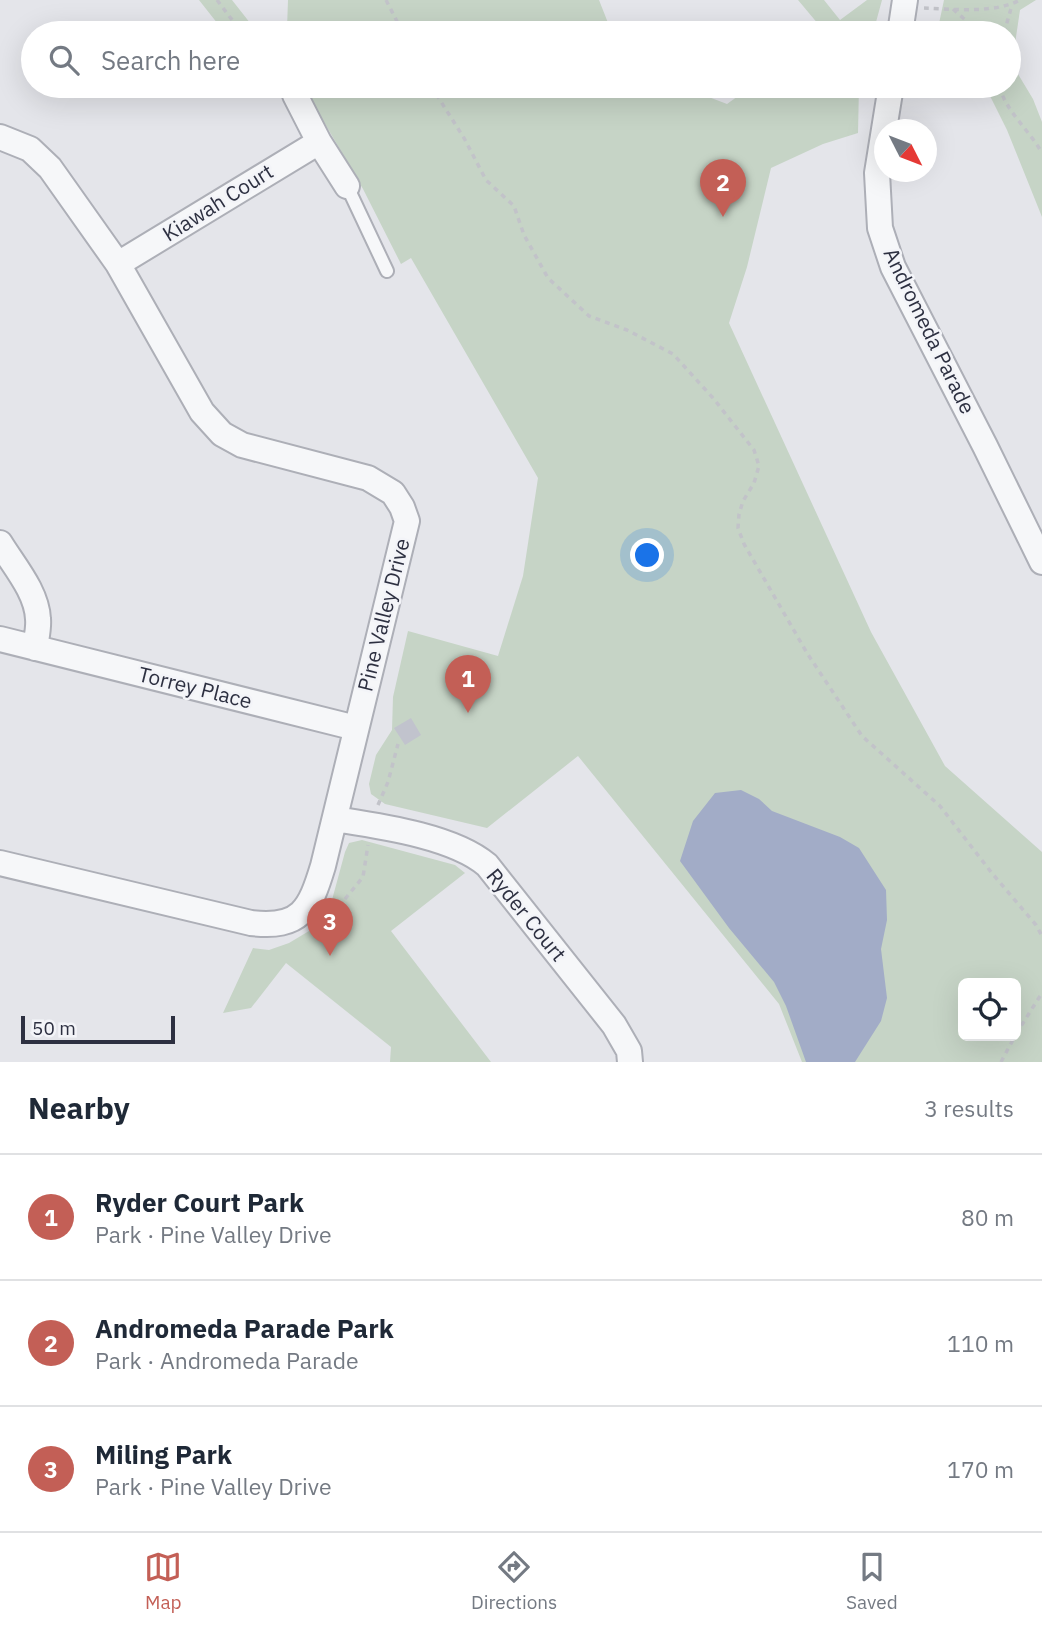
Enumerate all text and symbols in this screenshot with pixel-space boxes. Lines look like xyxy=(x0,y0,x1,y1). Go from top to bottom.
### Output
search box xyxy=(21,21,1021,98)
icon: search xyxy=(45,41,83,79)
text: Search here xyxy=(101,43,240,77)
north arrow xyxy=(874,119,937,182)
street label: Kiawah Court xyxy=(157,157,278,247)
pin: 2 xyxy=(700,159,746,217)
street label: Andromeda Parade xyxy=(878,243,982,418)
street label: Pine Valley Drive xyxy=(350,535,416,694)
your location xyxy=(630,538,664,572)
pin: 1 xyxy=(445,655,491,713)
street label: Torrey Place xyxy=(135,659,255,715)
street label: Ryder Court xyxy=(481,862,573,967)
pin: 3 xyxy=(307,898,353,956)
map controls xyxy=(958,978,1021,1041)
button: locate xyxy=(958,978,1021,1041)
scale bar xyxy=(21,1013,175,1045)
text: 50 m xyxy=(32,1016,76,1040)
text: Nearby xyxy=(28,1088,130,1127)
text: 3 results xyxy=(924,1093,1014,1123)
text: Ryder Court Park xyxy=(95,1185,304,1219)
text: 1 xyxy=(44,1202,58,1232)
text: 80 m xyxy=(961,1202,1014,1232)
text: Park · Pine Valley Drive xyxy=(95,1219,332,1249)
text: Andromeda Parade Park xyxy=(95,1311,394,1345)
text: 2 xyxy=(44,1328,58,1358)
text: 110 m xyxy=(947,1328,1014,1358)
text: Park · Andromeda Parade xyxy=(95,1345,359,1375)
text: Miling Park xyxy=(95,1437,232,1471)
text: 3 xyxy=(44,1454,58,1484)
text: 170 m xyxy=(947,1454,1014,1484)
text: Park · Pine Valley Drive xyxy=(95,1471,332,1501)
tab: Map xyxy=(144,1548,182,1614)
tab: Directions xyxy=(471,1548,557,1614)
tab: Saved xyxy=(846,1548,898,1614)

